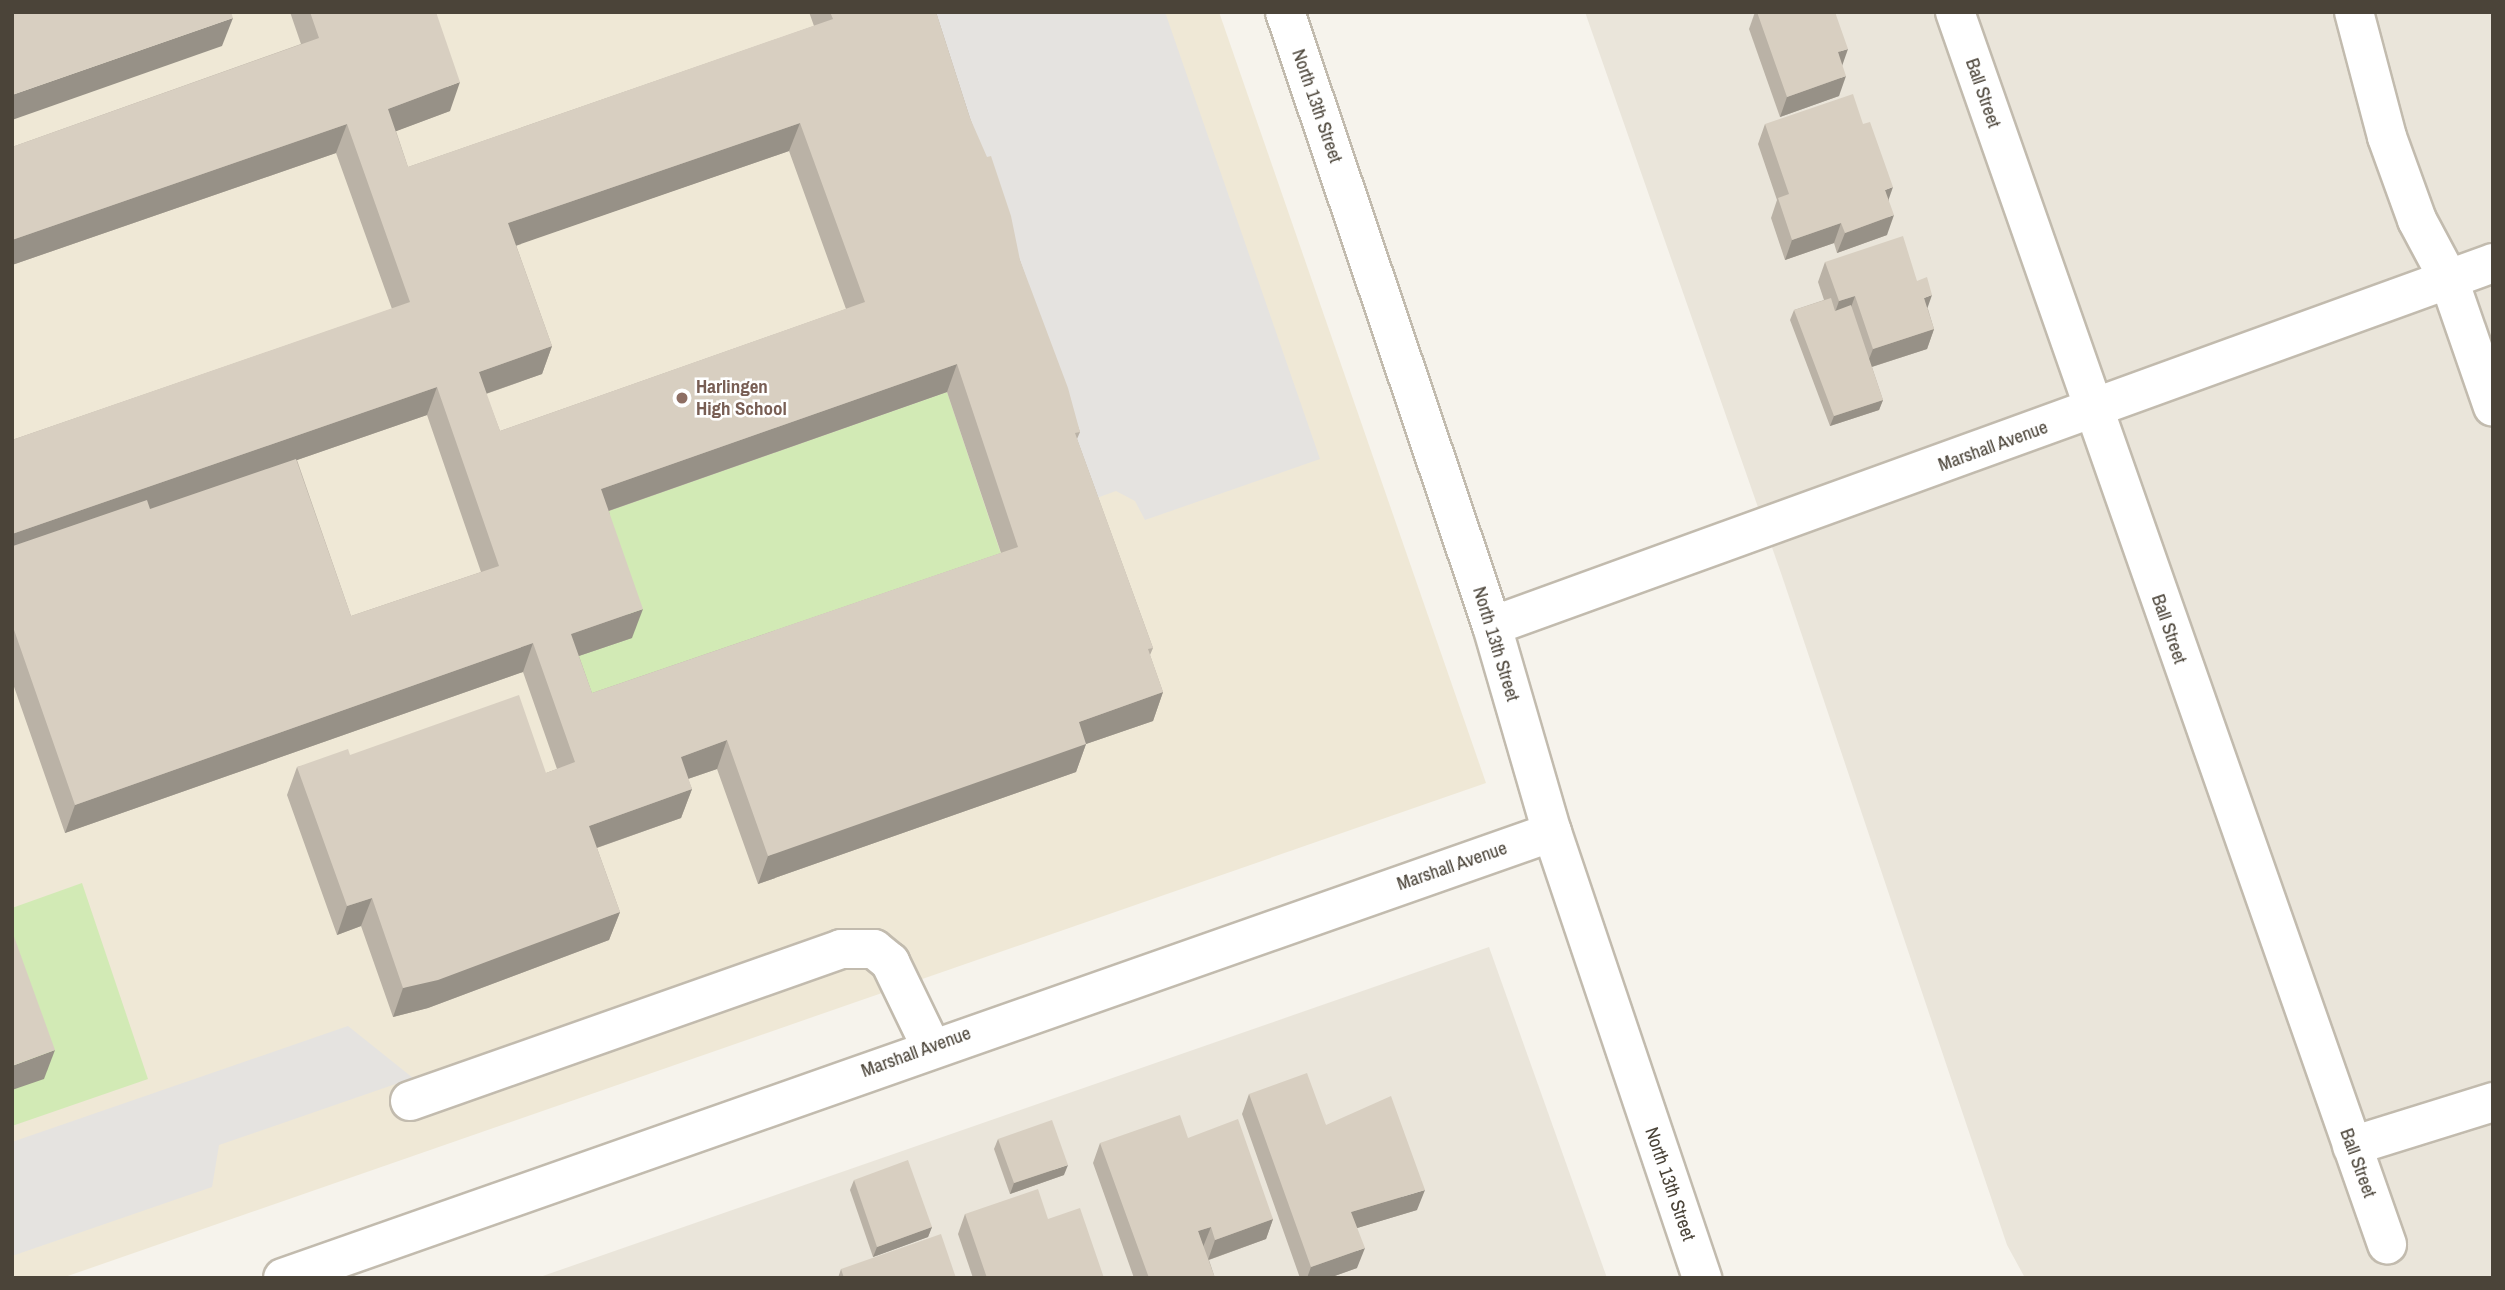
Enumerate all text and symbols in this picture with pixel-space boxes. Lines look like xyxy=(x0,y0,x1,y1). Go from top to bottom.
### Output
street label: North 13th Street xyxy=(1287,46,1347,166)
street label: Ball Street xyxy=(1961,55,2005,131)
place label: Harlingen High School xyxy=(696,376,787,420)
marker: Harlingen High School xyxy=(674,390,690,406)
street label: Marshall Avenue xyxy=(1935,415,2051,477)
street label: North 13th Street xyxy=(1468,584,1524,704)
street label: Ball Street xyxy=(2147,591,2191,667)
street label: Marshall Avenue xyxy=(1394,836,1510,896)
street label: Marshall Avenue xyxy=(858,1021,974,1083)
street label: North 13th Street xyxy=(1640,1124,1700,1244)
street label: Ball Street xyxy=(2335,1125,2381,1201)

